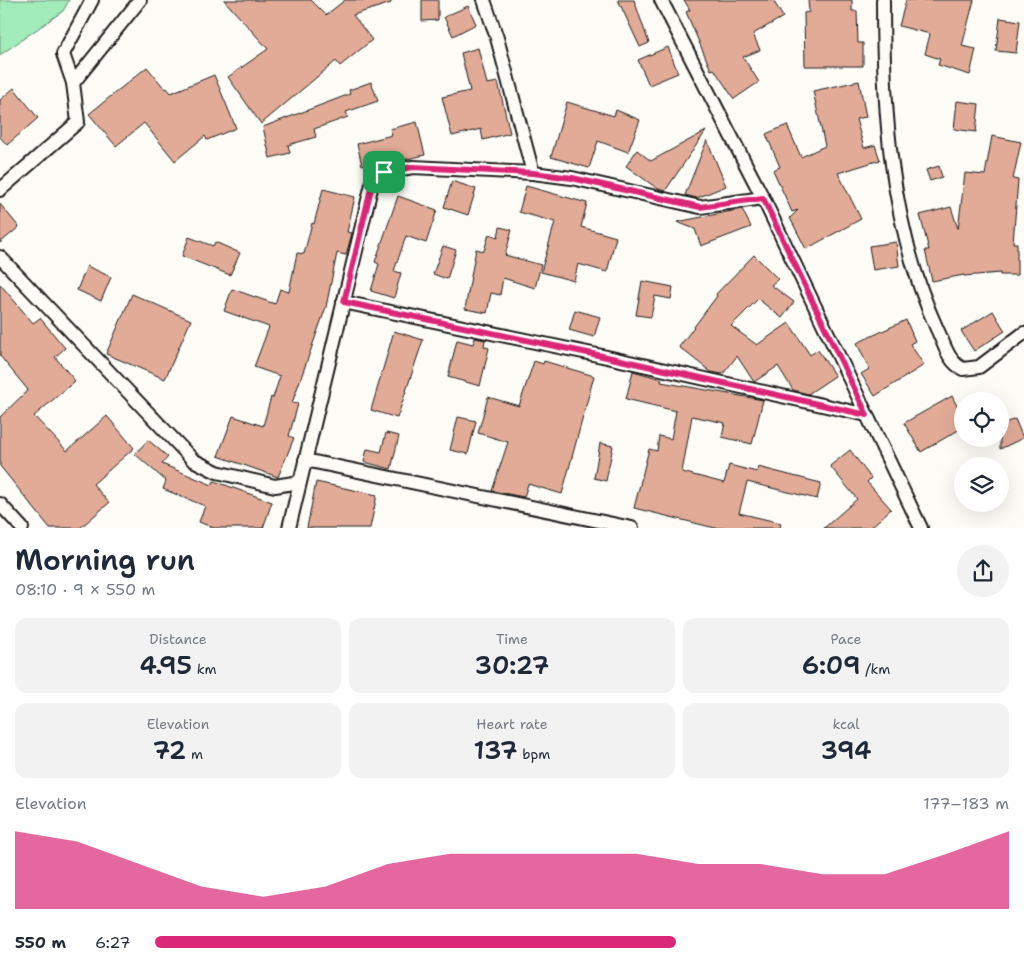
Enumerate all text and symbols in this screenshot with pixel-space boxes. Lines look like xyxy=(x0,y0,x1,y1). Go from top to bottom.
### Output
pin xyxy=(363,151,405,193)
icon: arrive xyxy=(370,158,398,186)
map controls xyxy=(954,392,1009,512)
button: locate xyxy=(954,392,1009,447)
button: layers xyxy=(954,457,1009,512)
text: Morning run xyxy=(15,541,195,579)
button: share xyxy=(957,545,1009,597)
text: 08:10 · 9 × 550 m xyxy=(15,579,155,600)
text: Distance xyxy=(149,630,207,648)
text: Time xyxy=(496,630,528,648)
text: Pace xyxy=(831,630,861,648)
text: 4.95 xyxy=(139,648,192,682)
text: 30:27 xyxy=(475,648,549,682)
text: 6:09 xyxy=(802,648,860,682)
text: km xyxy=(192,660,217,678)
text: /km xyxy=(860,660,890,678)
text: Elevation xyxy=(147,715,209,733)
text: Heart rate xyxy=(476,715,548,733)
text: kcal xyxy=(832,715,860,733)
text: 72 xyxy=(153,733,186,767)
text: 137 xyxy=(474,733,517,767)
text: 394 xyxy=(820,733,872,767)
text: m xyxy=(186,745,203,763)
text: bpm xyxy=(517,745,550,763)
text: Elevation xyxy=(15,793,87,814)
text: 177–183 m xyxy=(923,793,1009,814)
text: 550 m xyxy=(15,932,66,953)
text: 6:27 xyxy=(95,932,130,953)

